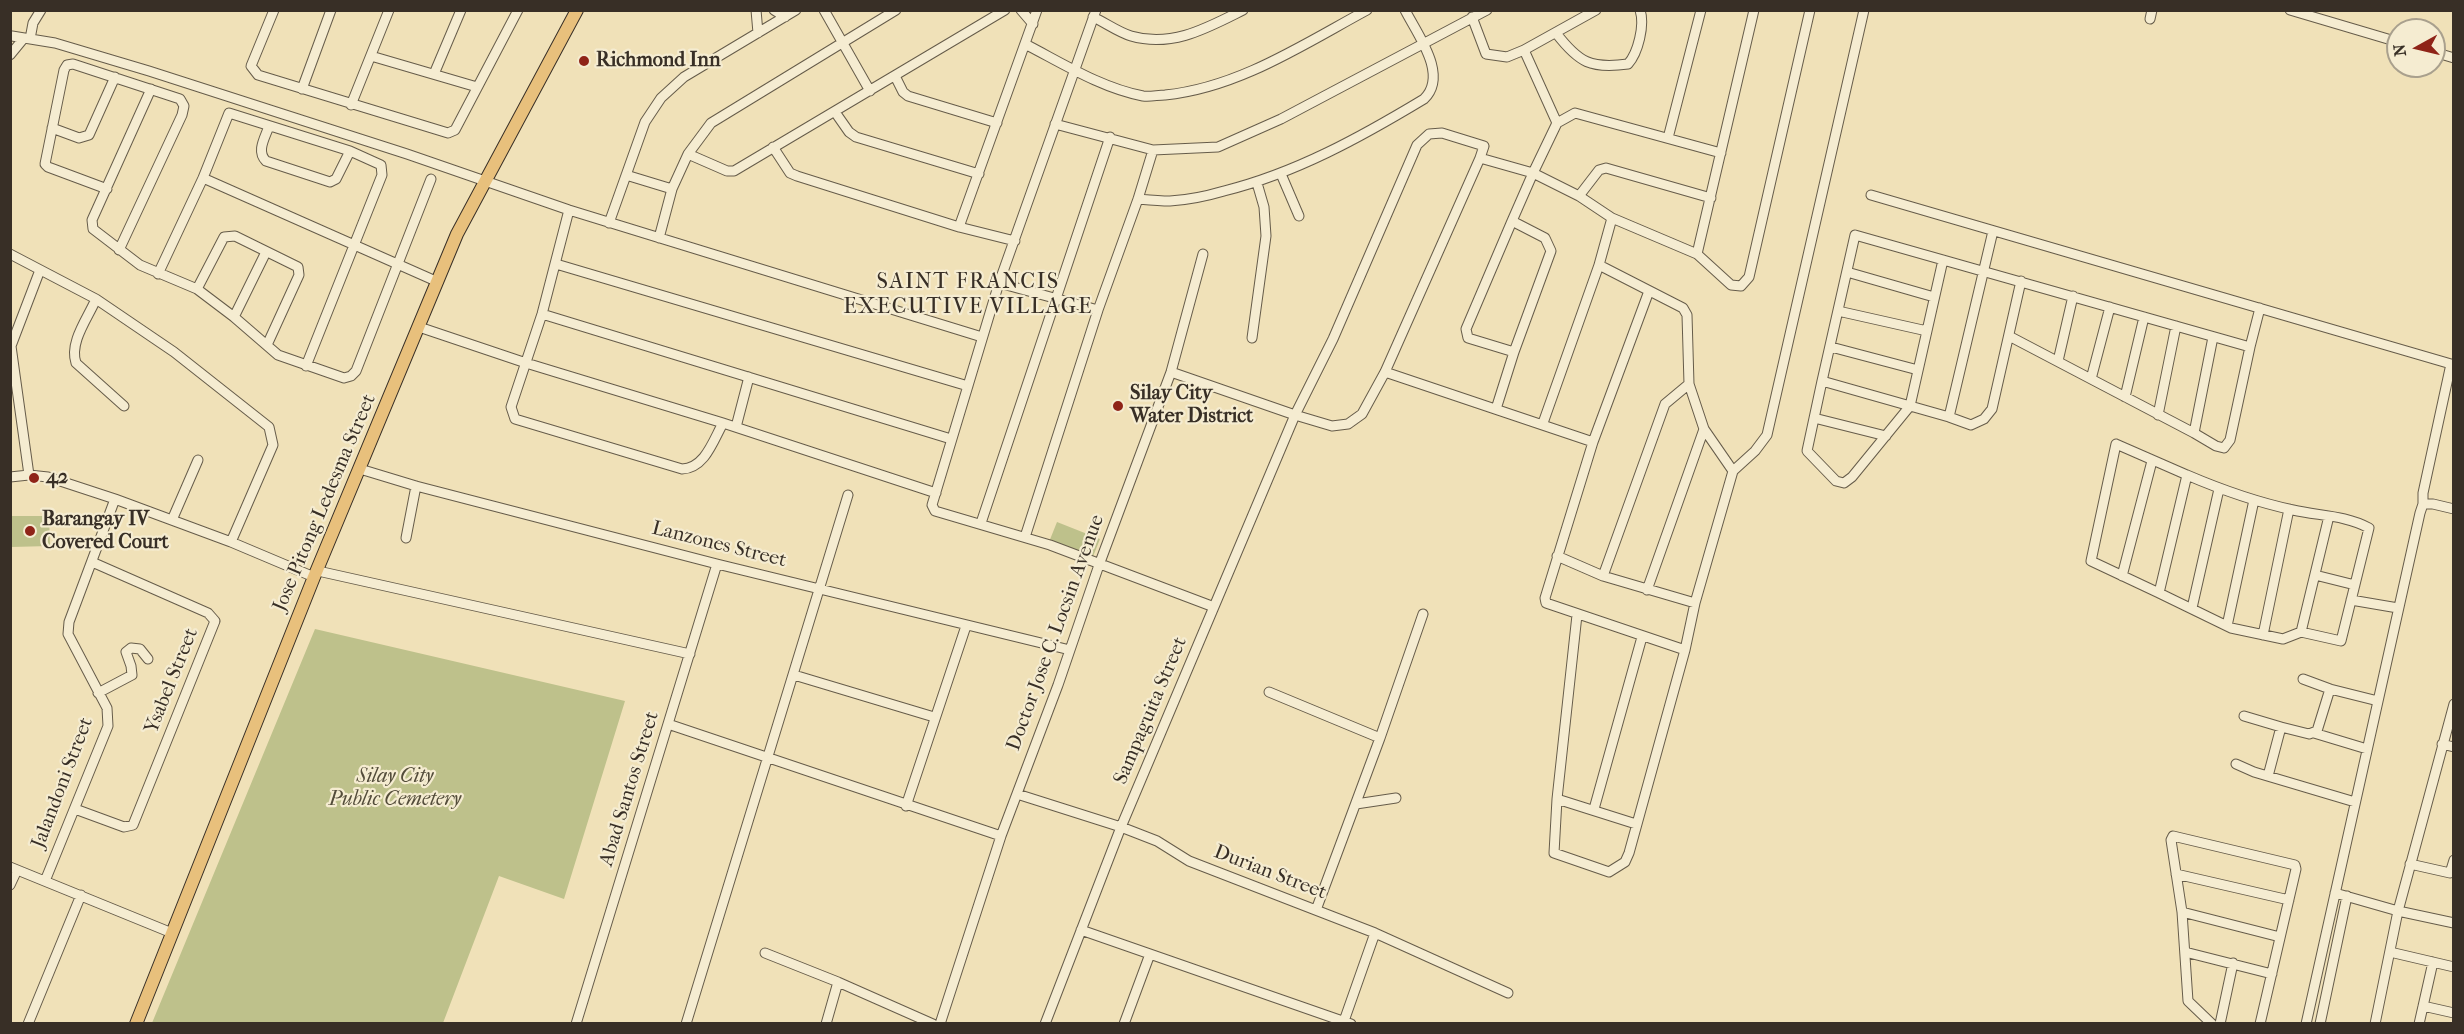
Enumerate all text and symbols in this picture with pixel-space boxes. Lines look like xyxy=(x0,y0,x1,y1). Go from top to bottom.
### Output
north arrow xyxy=(2386,18,2446,78)
text: N xyxy=(2389,43,2410,58)
place label: Richmond Inn xyxy=(596,49,721,73)
marker: Richmond Inn xyxy=(577,54,591,68)
district label: SAINT FRANCIS EXECUTIVE VILLAGE xyxy=(843,270,1093,322)
place label: Silay City Water District xyxy=(1130,382,1253,429)
street label: Jose Pitong Ledesma Street xyxy=(268,391,382,615)
marker: Silay City Water District xyxy=(1111,399,1125,413)
place label: 42 xyxy=(46,466,68,490)
marker: 42 xyxy=(27,471,41,485)
place label: Barangay IV Covered Court xyxy=(42,508,169,555)
street label: Doctor Jose C. Locsin Avenue xyxy=(1002,512,1110,754)
street label: Lanzones Street xyxy=(649,517,789,573)
marker: Barangay IV Covered Court xyxy=(23,524,37,538)
street label: Ysabel Street xyxy=(140,625,204,737)
street label: Sampaguita Street xyxy=(1109,634,1193,788)
street label: Abad Santos Street xyxy=(595,709,665,869)
street label: Jalandoni Street xyxy=(27,714,99,852)
park label: Silay City Public Cemetery xyxy=(329,765,461,812)
street label: Durian Street xyxy=(1210,840,1330,906)

